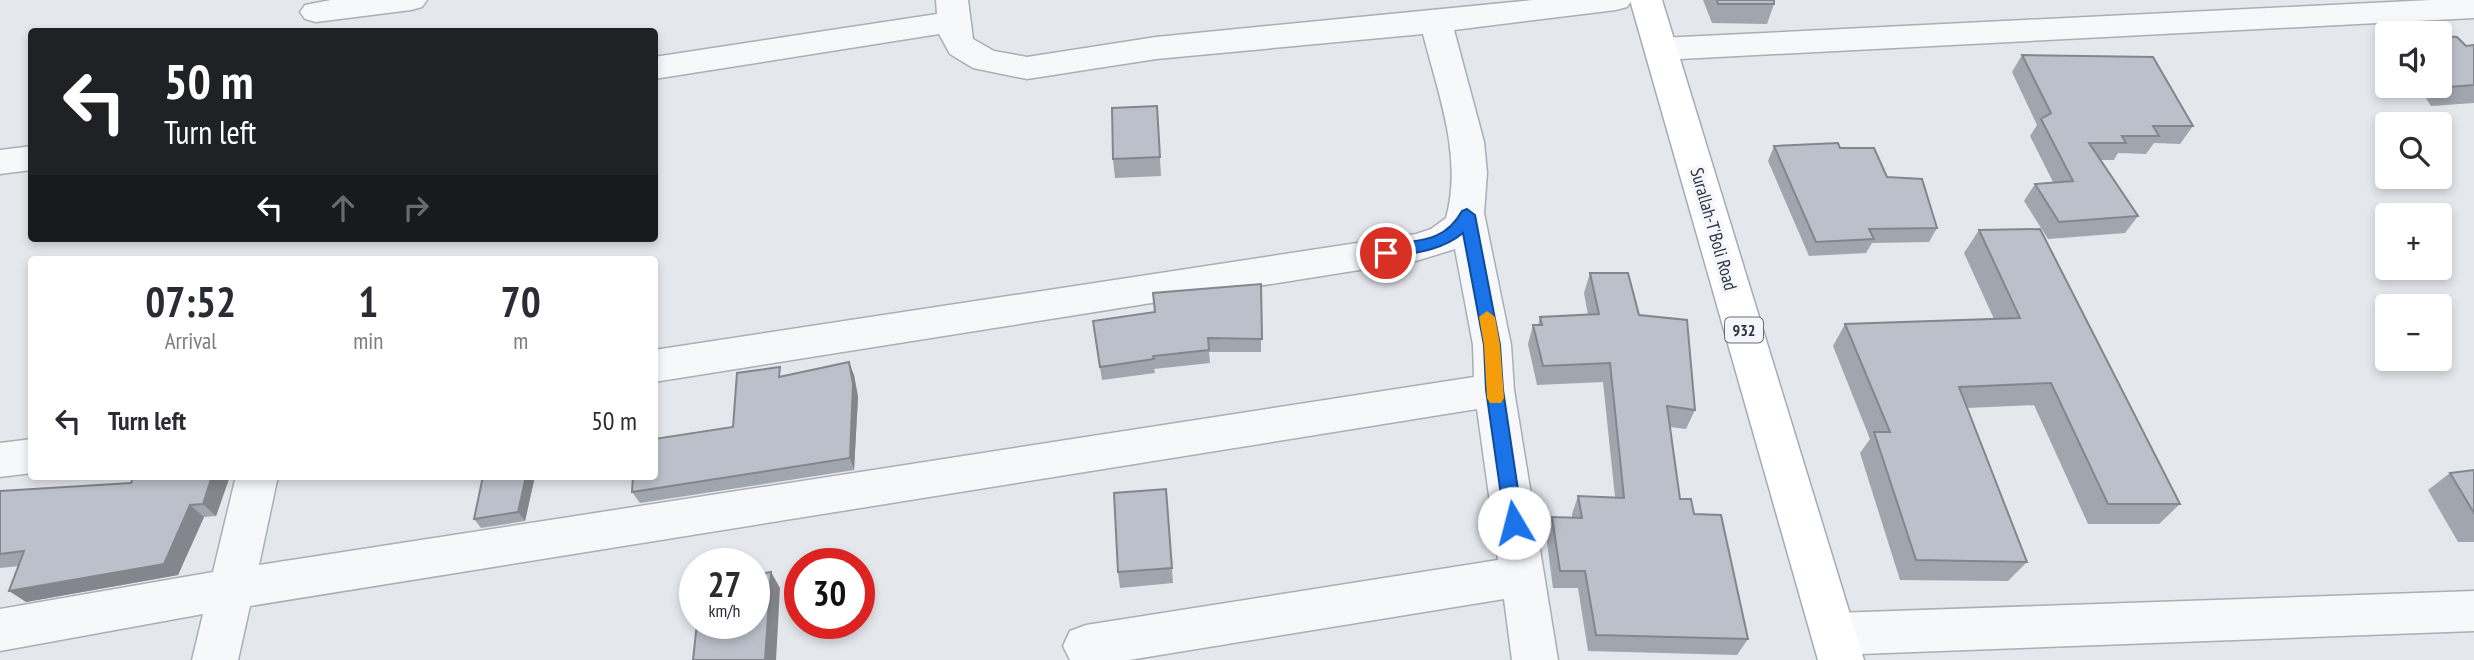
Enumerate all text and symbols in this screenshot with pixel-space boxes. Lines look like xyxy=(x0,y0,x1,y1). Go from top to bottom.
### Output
map controls xyxy=(2375,21,2452,371)
button: sound xyxy=(2375,21,2452,98)
text: 50 m xyxy=(164,49,253,113)
icon: left xyxy=(49,56,140,147)
text: Turn left xyxy=(164,111,256,153)
button: search xyxy=(2375,112,2452,189)
street label: Surallah-T'Boli Road xyxy=(1686,165,1742,293)
icon: left xyxy=(251,189,289,227)
icon: ahead xyxy=(324,189,362,227)
icon: right xyxy=(397,189,435,227)
button: + xyxy=(2375,203,2452,280)
pin xyxy=(1356,223,1416,283)
icon: arrive xyxy=(1367,234,1405,272)
text: 07:52 xyxy=(145,274,236,329)
text: 1 xyxy=(358,274,378,329)
text: 70 xyxy=(501,274,541,329)
button: − xyxy=(2375,294,2452,371)
road number: 932 xyxy=(1725,318,1763,342)
text: Arrival xyxy=(165,326,217,355)
text: min xyxy=(353,326,383,355)
text: m xyxy=(513,326,528,355)
icon: left xyxy=(49,402,87,440)
text: Turn left xyxy=(108,404,186,437)
text: 50 m xyxy=(591,404,637,437)
position arrow xyxy=(1477,486,1551,560)
speed limit sign: 30 xyxy=(784,548,875,639)
text: 27 xyxy=(708,561,741,607)
text: km/h xyxy=(709,599,740,622)

